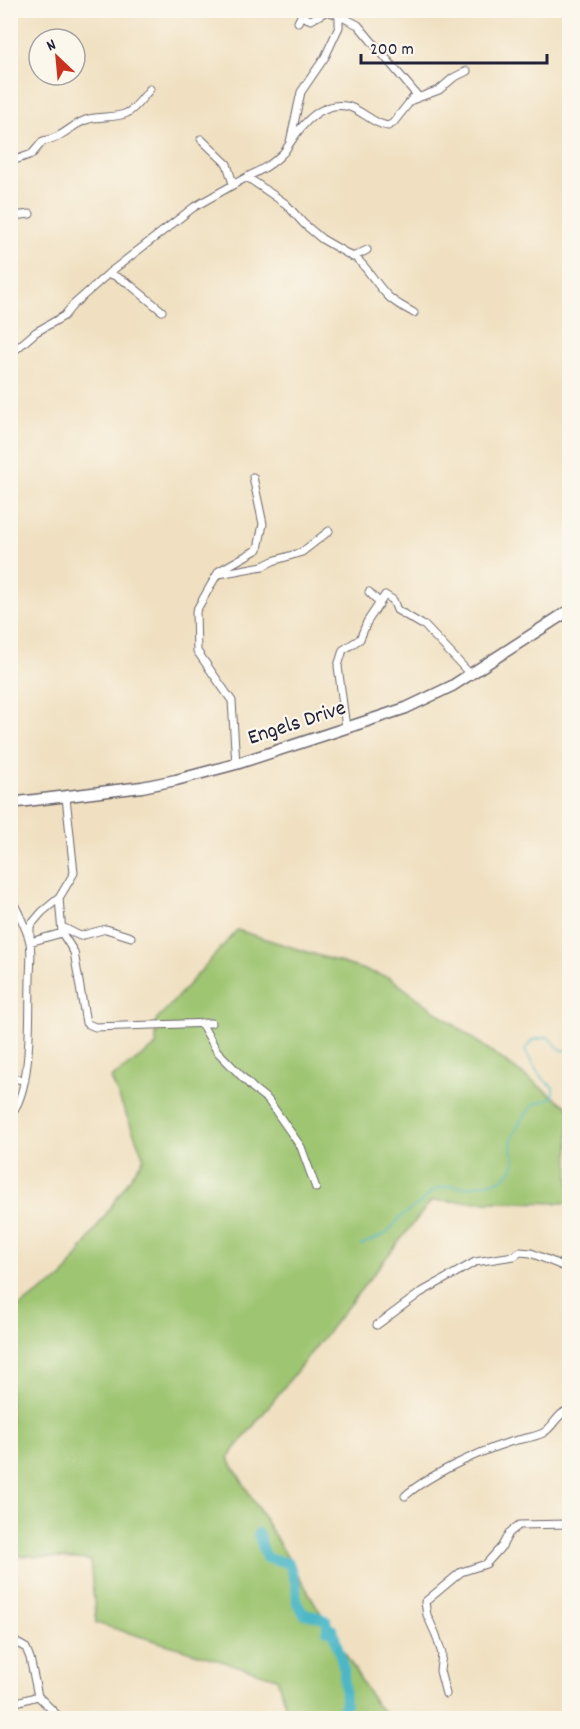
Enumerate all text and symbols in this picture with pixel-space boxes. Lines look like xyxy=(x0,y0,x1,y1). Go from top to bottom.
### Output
north arrow xyxy=(27,27,87,87)
scale bar xyxy=(361,27,547,65)
text: N xyxy=(43,34,60,58)
text: 200 m xyxy=(370,38,414,63)
street label: Engels Drive xyxy=(244,694,350,754)

